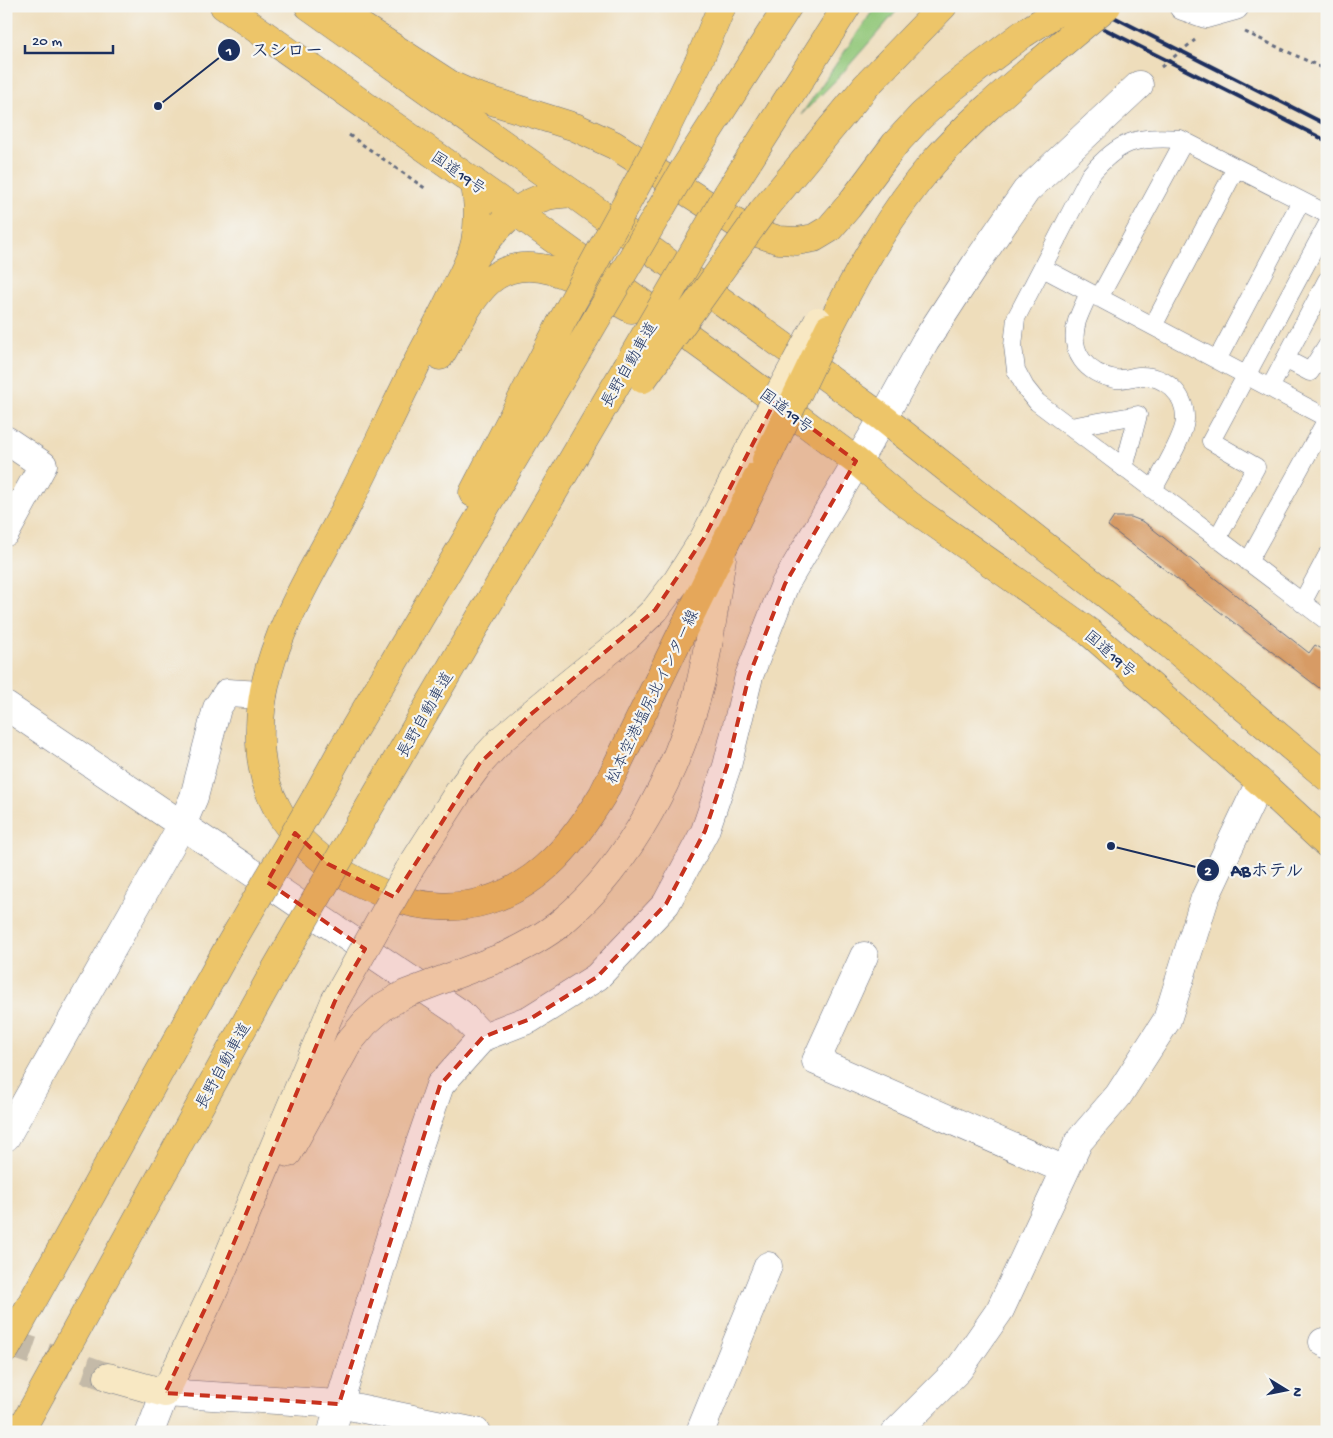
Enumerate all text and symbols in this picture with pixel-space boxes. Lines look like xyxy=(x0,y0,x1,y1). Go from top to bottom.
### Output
scale bar xyxy=(25,22,112,54)
text: 20 m xyxy=(32,33,62,51)
callout: スシロー xyxy=(216,34,333,67)
text: スシロー xyxy=(251,42,323,63)
text: 1 xyxy=(225,43,232,61)
street label: 国道19号 xyxy=(426,148,489,201)
street label: 長野自動車道 xyxy=(597,318,663,412)
street label: 国道19号 xyxy=(754,386,816,439)
street label: 松本空港塩尻北インター線 xyxy=(602,606,705,788)
street label: 国道19号 xyxy=(1079,627,1139,683)
street label: 長野自動車道 xyxy=(393,668,459,762)
callout: ABホテル xyxy=(1196,854,1314,887)
text: ABホテル xyxy=(1230,862,1303,883)
text: 2 xyxy=(1204,863,1212,881)
street label: 長野自動車道 xyxy=(192,1019,257,1113)
north arrow xyxy=(1260,1366,1310,1416)
text: N xyxy=(1287,1386,1306,1398)

